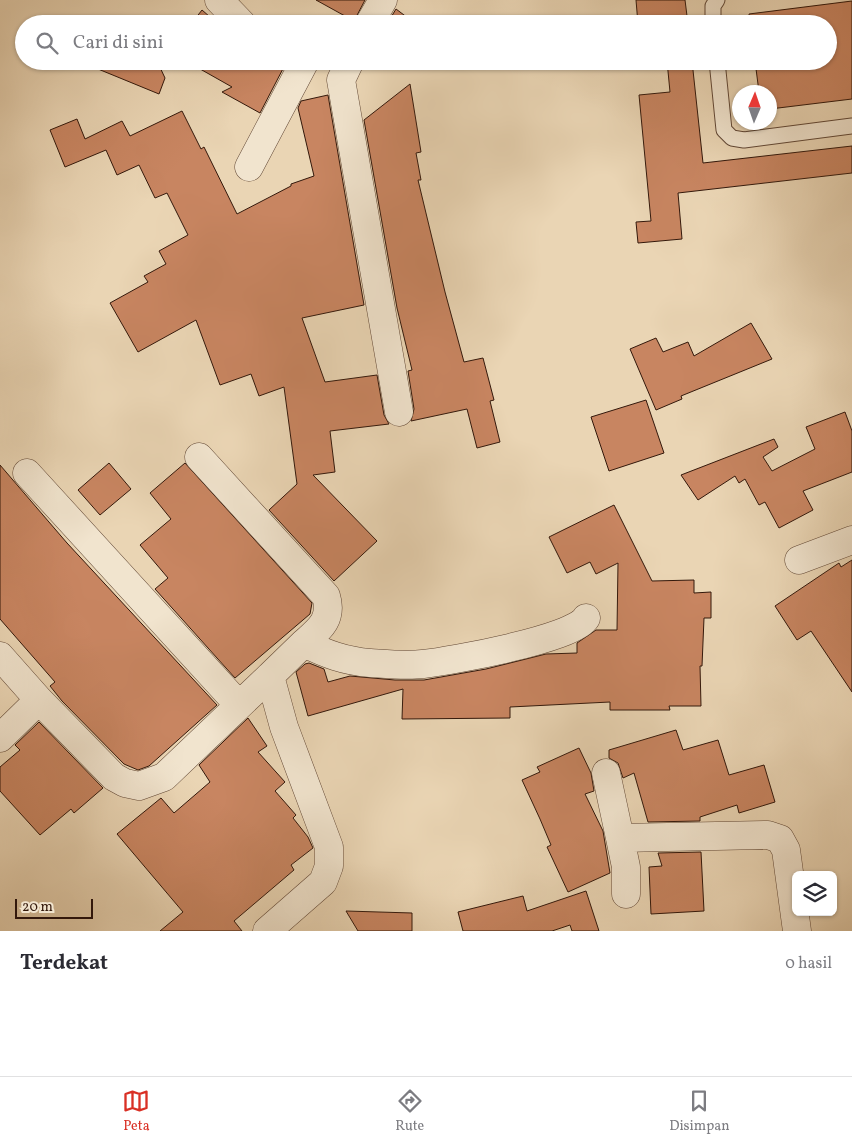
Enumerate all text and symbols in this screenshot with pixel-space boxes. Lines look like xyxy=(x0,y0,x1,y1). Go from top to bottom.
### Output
search box xyxy=(15,15,837,70)
icon: search xyxy=(33,29,61,57)
text: Cari di sini xyxy=(73,30,164,56)
north arrow xyxy=(732,85,777,130)
map controls xyxy=(792,871,837,916)
button: layers xyxy=(792,871,837,916)
scale bar xyxy=(15,896,92,919)
text: 20 m xyxy=(22,898,53,917)
text: Terdekat xyxy=(20,949,108,978)
text: 0 hasil xyxy=(785,953,832,975)
tab: Peta xyxy=(122,1087,150,1136)
tab: Rute xyxy=(395,1087,424,1136)
tab: Disimpan xyxy=(669,1087,730,1136)

